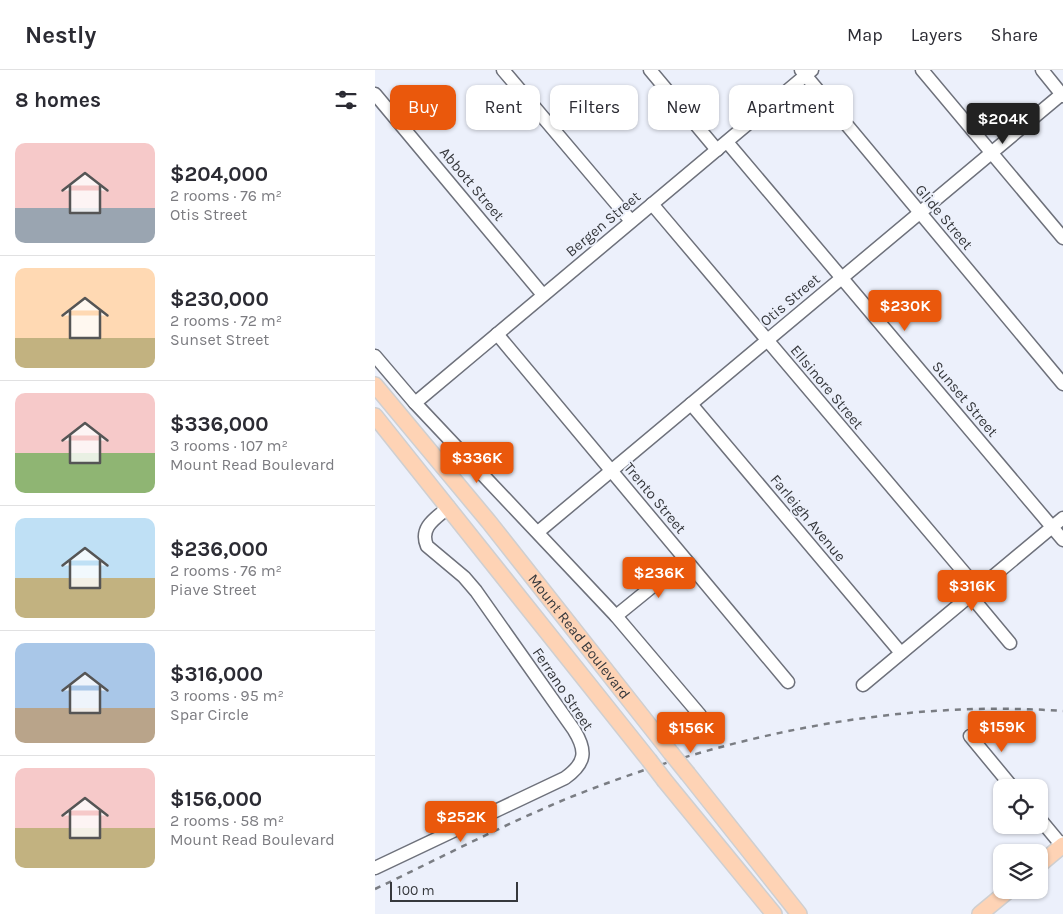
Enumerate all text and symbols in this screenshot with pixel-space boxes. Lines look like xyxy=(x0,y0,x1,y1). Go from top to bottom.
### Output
text: Nestly xyxy=(25,21,96,49)
text: Map xyxy=(847,24,883,46)
text: Layers xyxy=(911,24,963,46)
text: Share xyxy=(991,24,1038,46)
chip: Buy xyxy=(390,85,456,130)
chip: Rent xyxy=(466,85,540,130)
chip: Filters xyxy=(550,85,638,130)
chip: New xyxy=(648,85,719,130)
chip: Apartment xyxy=(729,85,853,130)
icon: filters xyxy=(332,86,360,114)
text: 8 homes xyxy=(15,88,101,112)
pin: $204K xyxy=(968,102,1038,145)
text: $204K xyxy=(978,109,1028,128)
street label: Abbott Street xyxy=(436,144,508,225)
text: $204,000 xyxy=(170,162,268,186)
icon: home xyxy=(55,163,115,223)
street label: Glide Street xyxy=(911,181,977,254)
text: 2 rooms · 76 m² xyxy=(170,186,282,205)
street label: Bergen Street xyxy=(562,187,644,261)
text: Otis Street xyxy=(170,205,247,224)
street label: Otis Street xyxy=(756,270,824,330)
text: $230,000 xyxy=(170,287,269,311)
icon: home xyxy=(55,288,115,348)
pin: $230K xyxy=(870,290,940,332)
text: $230K xyxy=(879,296,931,315)
text: 2 rooms · 72 m² xyxy=(170,311,282,330)
text: Sunset Street xyxy=(170,330,269,349)
street label: Ellsinore Street xyxy=(787,341,868,433)
street label: Sunset Street xyxy=(928,358,1002,441)
text: $336,000 xyxy=(170,412,269,436)
icon: home xyxy=(55,413,115,473)
text: 3 rooms · 107 m² xyxy=(170,436,288,455)
pin: $336K xyxy=(442,442,512,484)
text: $336K xyxy=(451,448,503,467)
text: Mount Read Boulevard xyxy=(170,455,335,474)
street label: Trento Street xyxy=(620,459,690,537)
street label: Farleigh Avenue xyxy=(766,471,850,565)
text: $236,000 xyxy=(170,537,268,561)
icon: home xyxy=(55,538,115,598)
pin: $236K xyxy=(624,556,694,599)
text: 2 rooms · 76 m² xyxy=(170,561,282,580)
text: $236K xyxy=(634,563,684,582)
street label: Mount Read Boulevard xyxy=(524,570,634,703)
pin: $316K xyxy=(937,570,1007,612)
text: $316K xyxy=(949,576,995,595)
text: Piave Street xyxy=(170,580,256,599)
street label: Ferrano Street xyxy=(529,644,598,734)
text: $316,000 xyxy=(170,662,263,686)
icon: home xyxy=(55,663,115,723)
text: 3 rooms · 95 m² xyxy=(170,686,284,705)
text: Spar Circle xyxy=(170,705,249,724)
pin: $159K xyxy=(967,710,1037,753)
pin: $156K xyxy=(656,712,726,754)
text: $159K xyxy=(979,717,1025,736)
text: $156K xyxy=(668,718,714,737)
map controls xyxy=(993,779,1048,899)
button: locate xyxy=(993,779,1048,834)
text: $156,000 xyxy=(170,787,262,811)
icon: home xyxy=(55,788,115,848)
pin: $252K xyxy=(426,800,496,843)
text: $252K xyxy=(436,807,486,826)
text: 2 rooms · 58 m² xyxy=(170,811,284,830)
text: Mount Read Boulevard xyxy=(170,830,335,849)
button: layers xyxy=(993,844,1048,899)
scale bar xyxy=(390,879,517,902)
text: 100 m xyxy=(397,882,435,899)

